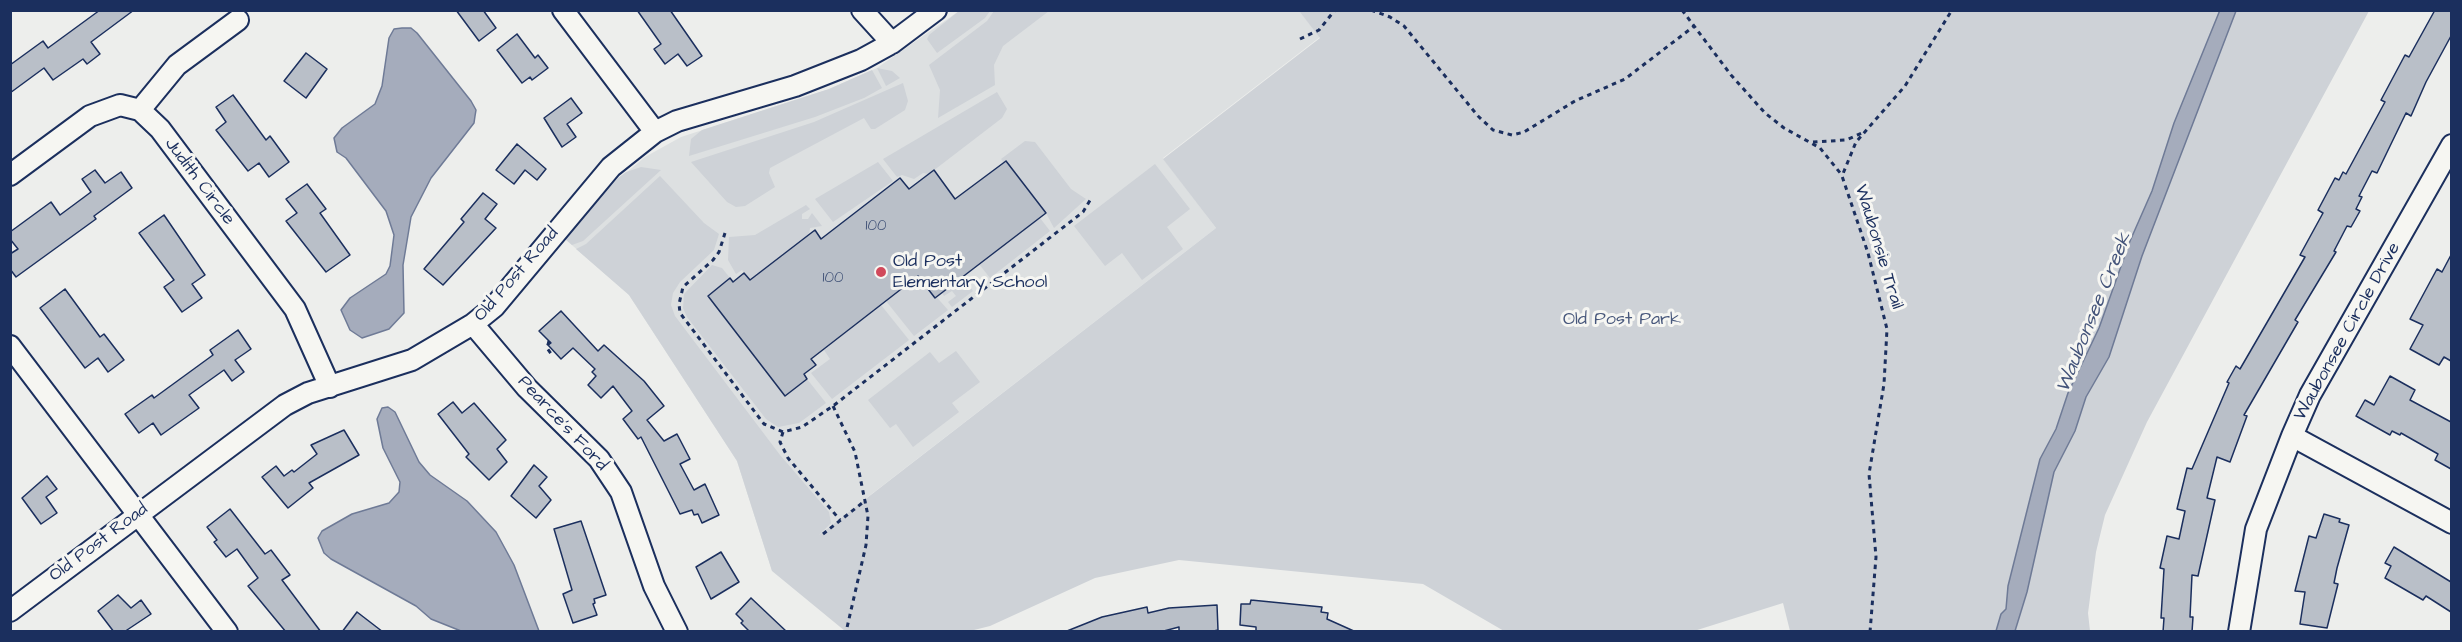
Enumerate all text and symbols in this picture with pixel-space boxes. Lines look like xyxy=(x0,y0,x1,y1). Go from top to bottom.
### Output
street label: Judith Circle xyxy=(159,134,239,230)
street label: Waubonsie Trail xyxy=(1849,182,1907,312)
house number: 100 xyxy=(866,218,886,236)
street label: Old Post Road xyxy=(470,223,564,327)
water label: Waubonsee Creek xyxy=(2052,229,2138,397)
street label: Waubonsee Circle Drive xyxy=(2290,239,2406,425)
place label: Old Post Elementary School xyxy=(893,251,1047,294)
marker: Old Post Elementary School xyxy=(874,265,888,279)
house number: 100 xyxy=(823,270,843,288)
park label: Old Post Park xyxy=(1563,309,1681,331)
street label: Pearce's Ford xyxy=(512,372,612,476)
street label: Old Post Road xyxy=(45,499,153,587)

